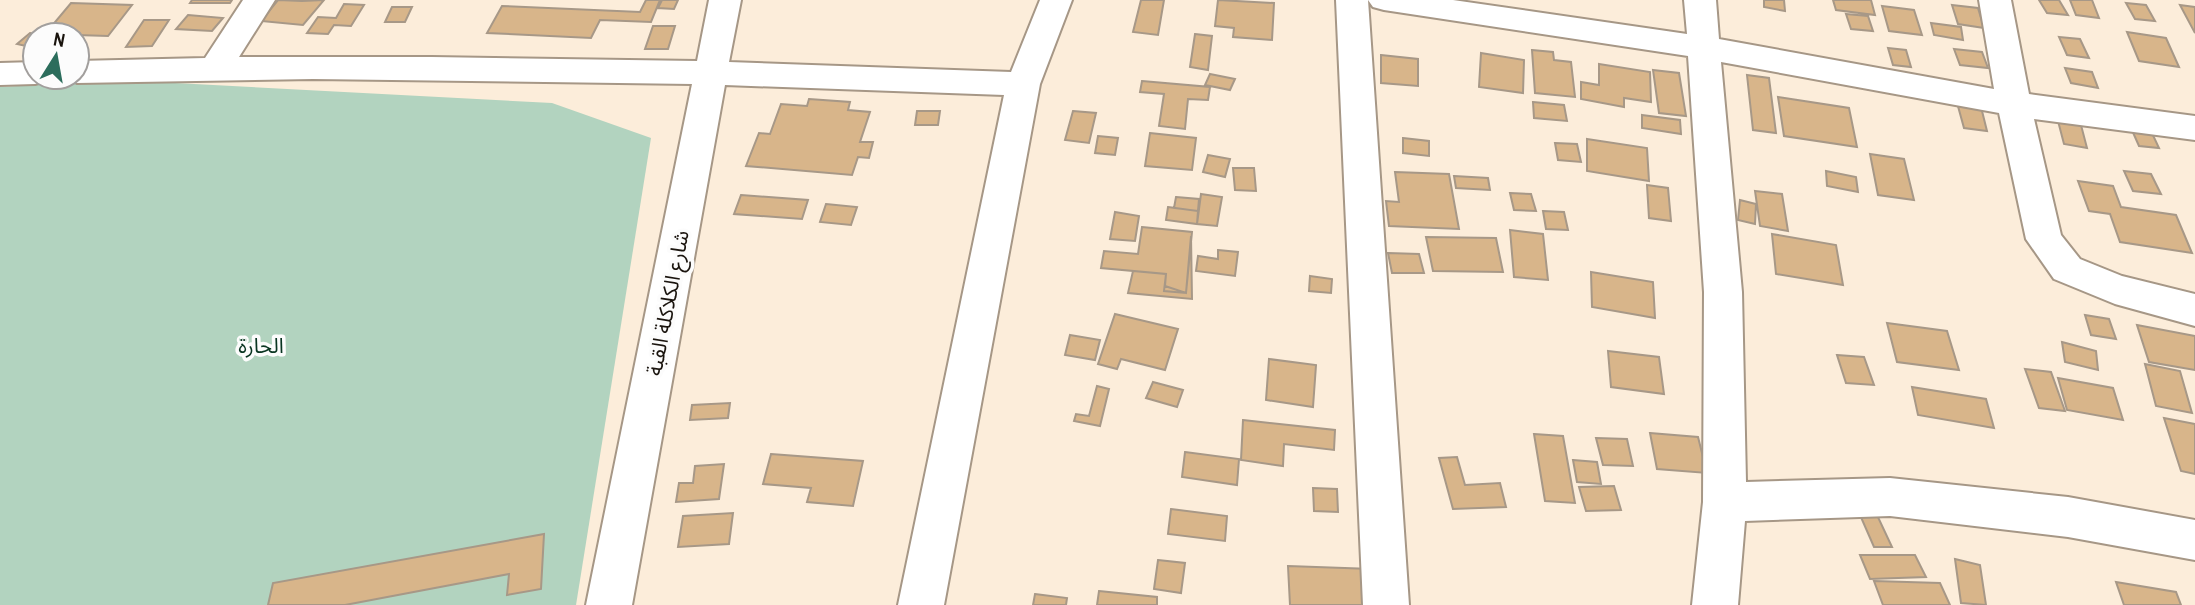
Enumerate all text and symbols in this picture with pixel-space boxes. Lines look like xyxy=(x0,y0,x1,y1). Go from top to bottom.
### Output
north arrow xyxy=(21,21,91,91)
text: N xyxy=(51,25,67,53)
street label: شارع الكلاكلة القبة xyxy=(639,228,697,378)
park label: الحارة xyxy=(238,331,284,360)

